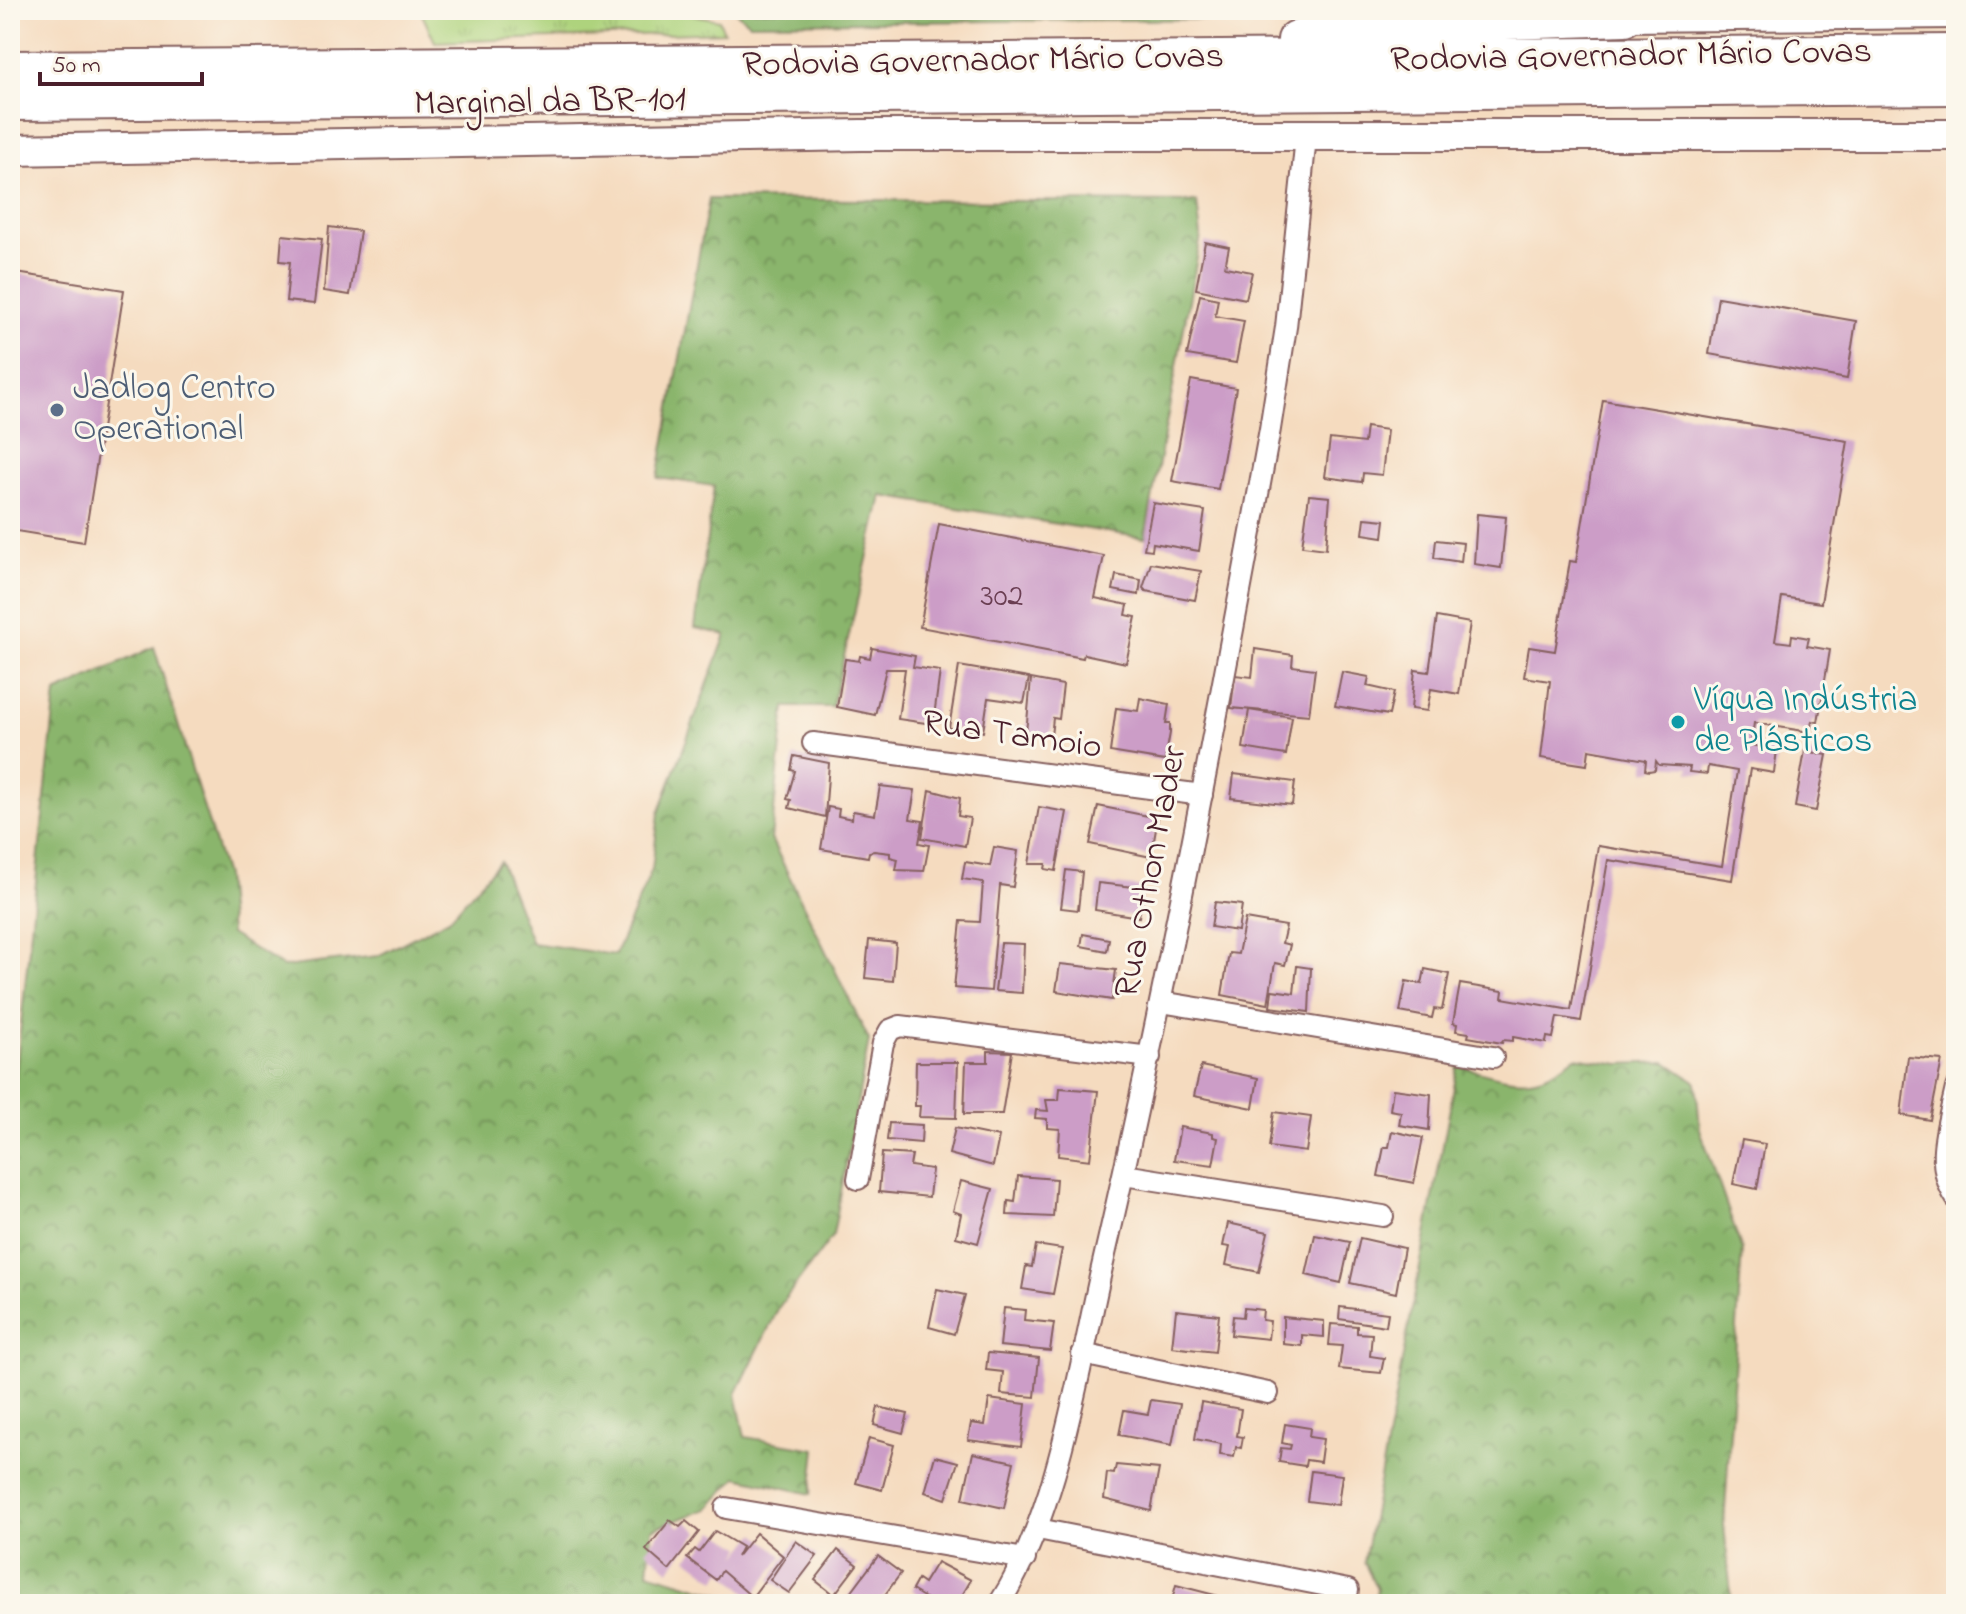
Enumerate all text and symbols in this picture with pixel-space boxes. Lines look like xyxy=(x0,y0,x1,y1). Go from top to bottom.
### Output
street label: Rodovia Governador Mário Covas xyxy=(1390,26,1872,88)
street label: Rodovia Governador Mário Covas xyxy=(742,31,1224,93)
scale bar xyxy=(40,36,202,86)
text: 50 m xyxy=(52,49,101,84)
street label: Marginal da BR-101 xyxy=(413,74,687,132)
place label: Jadlog Centro Operational xyxy=(73,363,276,457)
marker: Jadlog Centro Operational xyxy=(48,401,66,419)
house number: 302 xyxy=(981,574,1024,621)
place label: Víqua Indústria de Plásticos xyxy=(1693,675,1918,769)
street label: Rua Tamoio xyxy=(919,697,1105,775)
marker: Víqua Indústria de Plásticos xyxy=(1669,713,1687,731)
street label: Rua Othon Mader xyxy=(1102,740,1203,1003)

